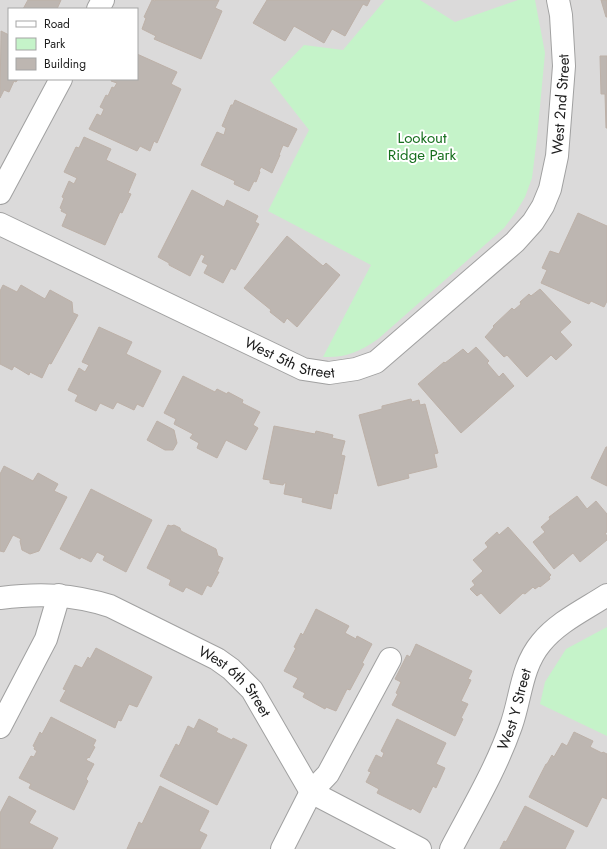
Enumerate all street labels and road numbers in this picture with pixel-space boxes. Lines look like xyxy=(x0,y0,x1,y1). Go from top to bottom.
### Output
street label: West 2nd Street xyxy=(546,53,575,156)
street label: West 5th Street xyxy=(241,332,337,384)
street label: West 6th Street xyxy=(194,640,276,721)
street label: West Y Street xyxy=(492,665,537,754)

